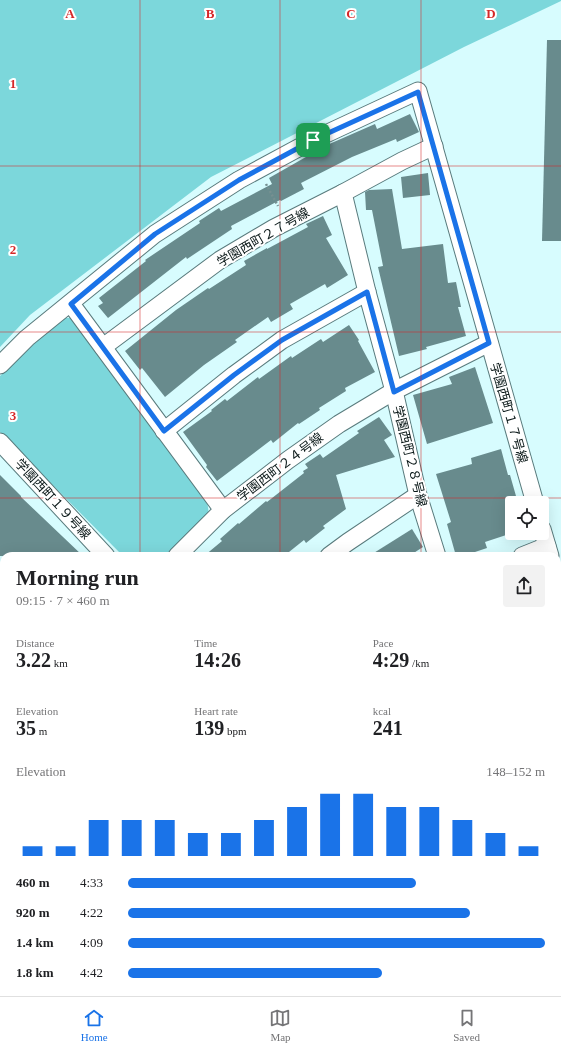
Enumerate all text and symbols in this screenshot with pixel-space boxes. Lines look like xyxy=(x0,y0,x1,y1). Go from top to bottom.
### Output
text: A xyxy=(65,6,75,21)
text: B xyxy=(206,6,215,21)
text: C xyxy=(346,6,356,21)
text: D xyxy=(486,6,496,21)
text: 1 xyxy=(10,76,16,91)
pin xyxy=(296,123,330,157)
icon: arrive xyxy=(302,129,324,151)
street label: 学園西町２７号線 xyxy=(214,205,312,269)
text: 2 xyxy=(10,242,16,257)
street label: 学園西町１７号線 xyxy=(487,361,531,465)
street label: 学園西町２８号線 xyxy=(390,404,430,508)
text: 3 xyxy=(10,408,17,423)
street label: 学園西町２４号線 xyxy=(234,430,326,504)
street label: 学園西町１９号線 xyxy=(12,456,94,542)
map controls xyxy=(505,496,549,540)
button: locate xyxy=(505,496,549,540)
text: Morning run xyxy=(16,565,139,590)
button: share xyxy=(503,565,545,607)
text: 09:15 · 7 × 460 m xyxy=(16,593,110,608)
text: Distance xyxy=(16,637,54,649)
text: Time xyxy=(194,637,217,649)
text: Pace xyxy=(373,637,393,649)
text: 3.22 xyxy=(16,649,51,671)
text: 14:26 xyxy=(194,649,241,671)
text: 4:29 xyxy=(373,649,409,671)
text: km xyxy=(51,657,68,669)
text: /km xyxy=(409,657,429,669)
text: Elevation xyxy=(16,705,58,717)
text: Heart rate xyxy=(194,705,238,717)
text: kcal xyxy=(373,705,391,717)
text: 35 xyxy=(16,717,36,739)
text: 139 xyxy=(194,717,224,739)
text: 241 xyxy=(373,717,403,739)
text: m xyxy=(36,725,47,737)
text: bpm xyxy=(224,725,247,737)
text: Elevation xyxy=(16,764,66,779)
text: 148–152 m xyxy=(486,764,545,779)
text: 460 m xyxy=(16,875,50,890)
text: 4:33 xyxy=(80,875,103,890)
text: 920 m xyxy=(16,905,50,920)
text: 4:22 xyxy=(80,905,103,920)
text: 1.4 km xyxy=(16,935,54,950)
text: 4:09 xyxy=(80,935,103,950)
text: 1.8 km xyxy=(16,965,54,980)
text: 4:42 xyxy=(80,965,103,980)
tab: Home xyxy=(81,1007,108,1043)
tab: Map xyxy=(269,1007,291,1043)
tab: Saved xyxy=(453,1007,480,1043)

